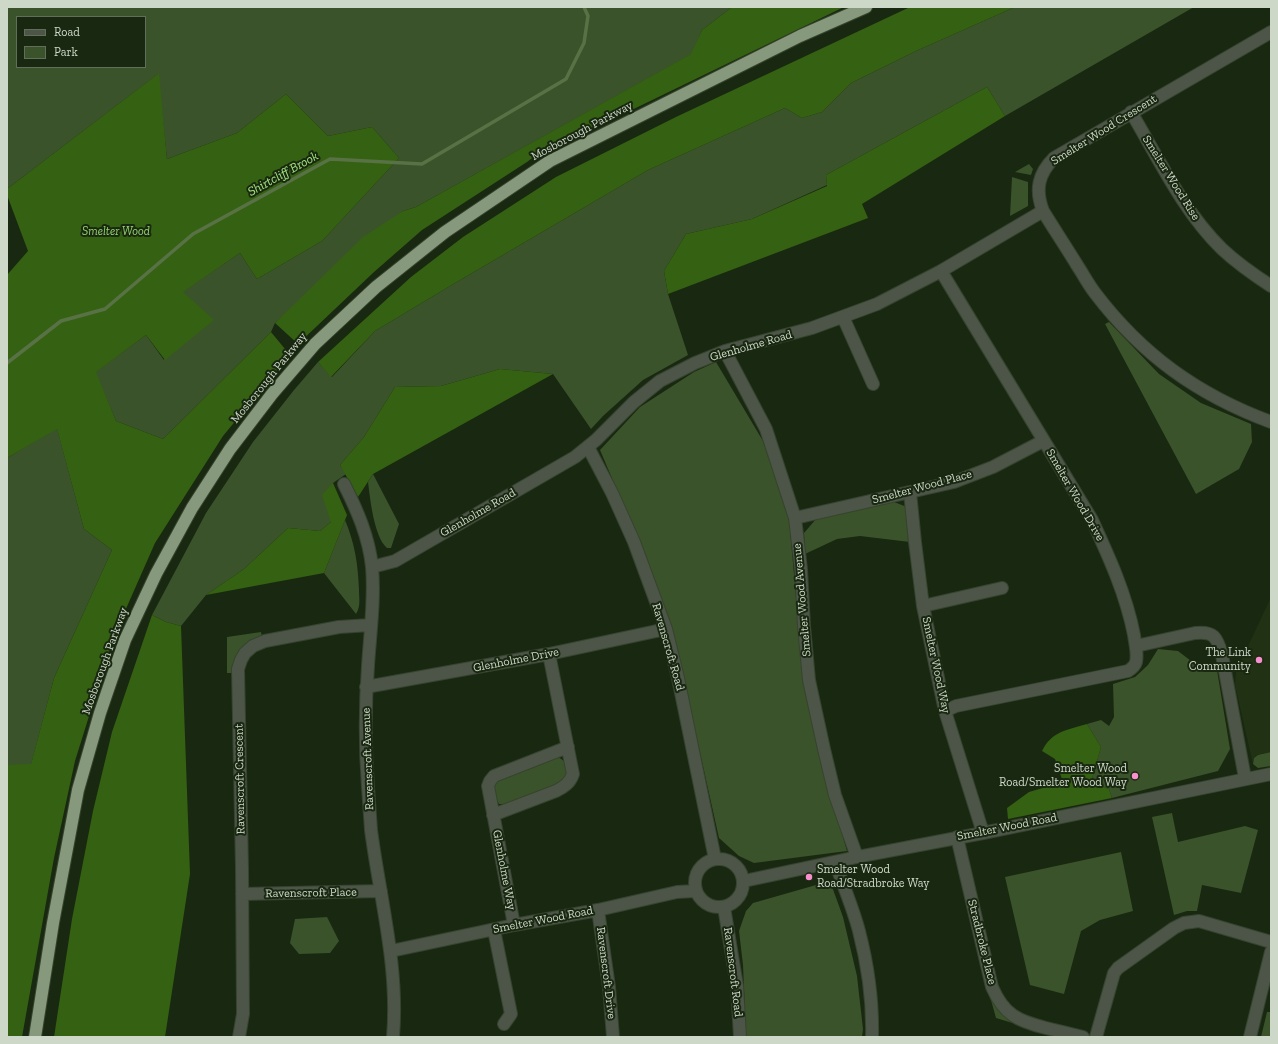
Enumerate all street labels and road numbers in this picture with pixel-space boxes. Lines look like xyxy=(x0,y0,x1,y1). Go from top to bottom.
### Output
street label: Smelter Wood Crescent xyxy=(1048,92,1160,168)
street label: Mosborough Parkway xyxy=(529,98,635,164)
street label: Smelter Wood Rise xyxy=(1139,133,1203,223)
street label: Glenholme Road xyxy=(708,327,794,365)
street label: Mosborough Parkway xyxy=(228,330,310,426)
street label: Smelter Wood Drive xyxy=(1043,446,1107,544)
street label: Smelter Wood Place xyxy=(870,467,974,507)
street label: Glenholme Road xyxy=(438,486,518,540)
street label: Smelter Wood Avenue xyxy=(790,543,814,657)
street label: Ravenscroft Road xyxy=(649,602,687,692)
street label: Mosborough Parkway xyxy=(79,605,131,717)
street label: Smelter Wood Way xyxy=(919,616,953,714)
street label: Glenholme Drive xyxy=(472,645,560,675)
street label: Ravenscroft Avenue xyxy=(359,708,377,810)
street label: Ravenscroft Crescent xyxy=(232,724,248,834)
street label: Smelter Wood Road xyxy=(956,810,1058,844)
street label: Glenholme Way xyxy=(489,829,519,911)
street label: Ravenscroft Place xyxy=(265,885,357,901)
street label: Stradbroke Place xyxy=(964,898,1000,986)
street label: Smelter Wood Road xyxy=(492,903,594,937)
street label: Ravenscroft Drive xyxy=(593,926,619,1020)
street label: Ravenscroft Road xyxy=(720,926,746,1018)

